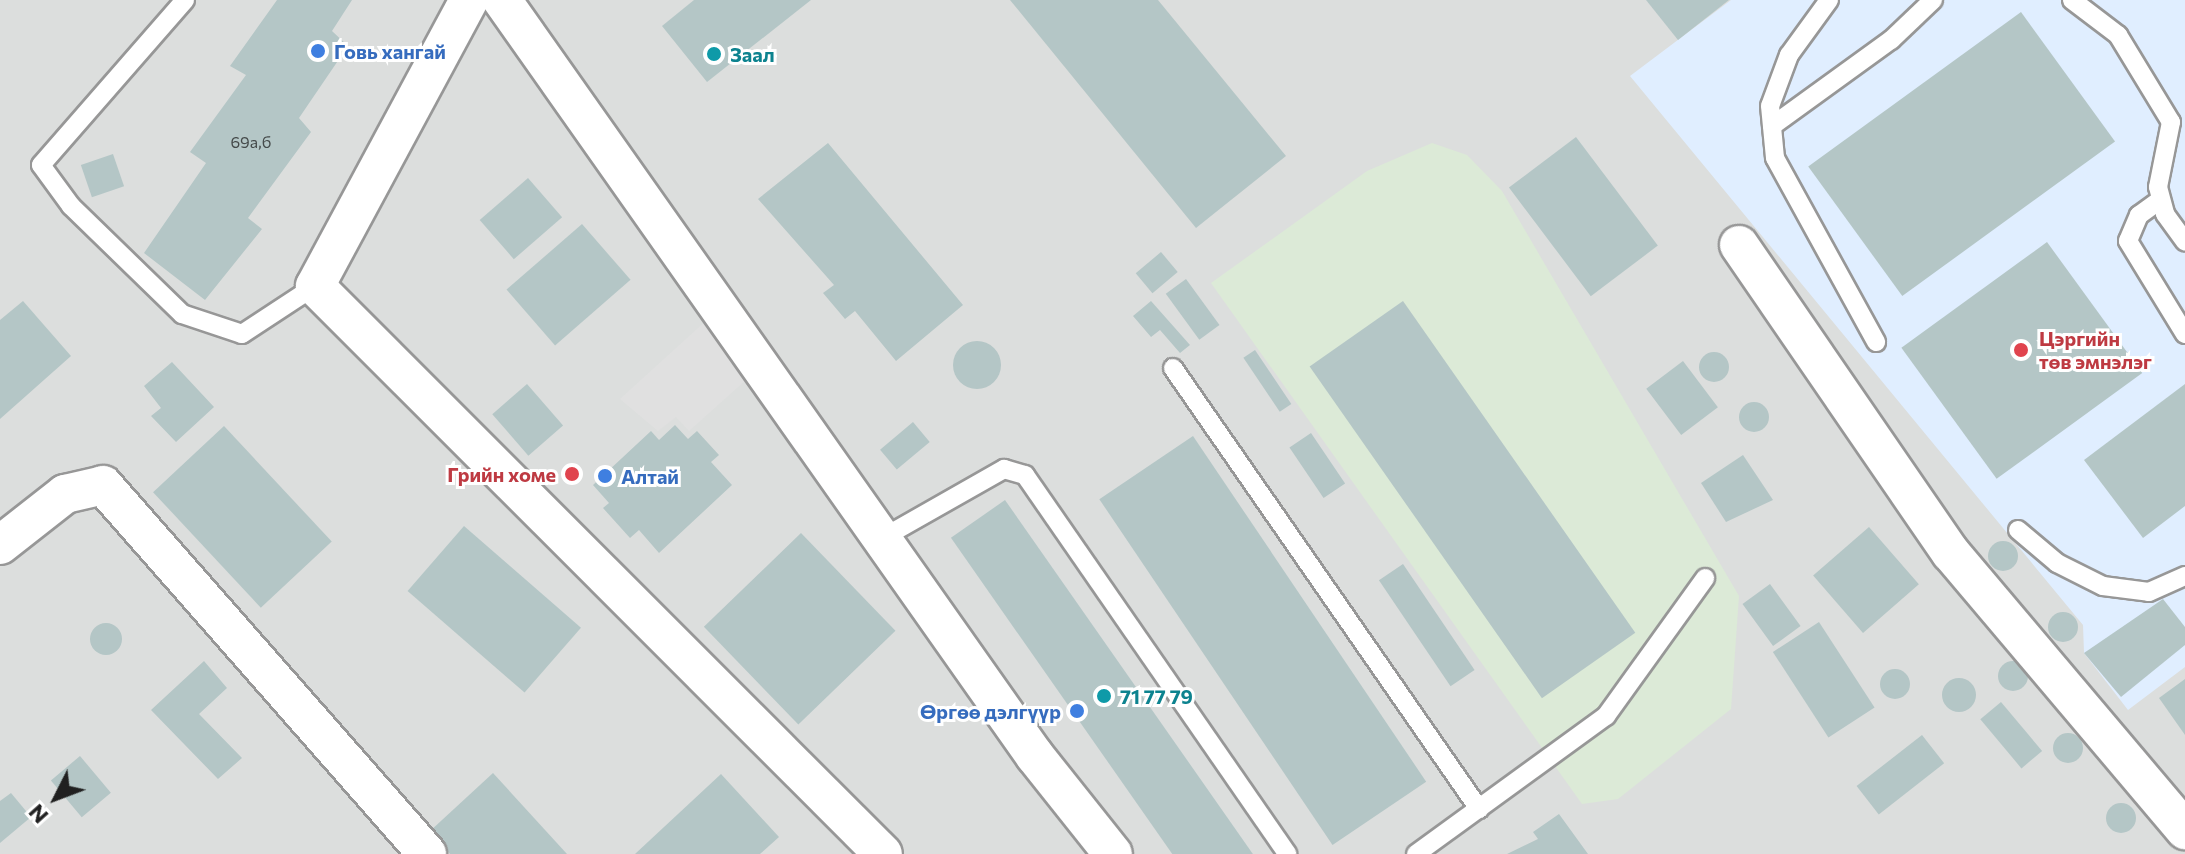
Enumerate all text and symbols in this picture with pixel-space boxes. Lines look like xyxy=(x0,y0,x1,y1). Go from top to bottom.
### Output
place label: Говь хангай xyxy=(334,39,446,63)
marker: Говь хангай xyxy=(309,42,327,60)
place label: Заал xyxy=(730,42,775,66)
marker: Заал xyxy=(705,45,723,63)
house number: 69a,б xyxy=(231,132,271,152)
place label: Цэргийн төв эмнэлэг xyxy=(2039,326,2152,373)
marker: Цэргийн төв эмнэлэг xyxy=(2010,339,2032,361)
place label: Грийн хоме xyxy=(447,462,556,486)
place label: Алтай xyxy=(621,464,679,488)
marker: Грийн хоме xyxy=(563,465,581,483)
marker: Алтай xyxy=(596,467,614,485)
place label: 71 77 79 xyxy=(1120,684,1193,708)
marker: 71 77 79 xyxy=(1095,687,1113,705)
place label: Өргөө дэлгүүр xyxy=(920,699,1061,723)
marker: Өргөө дэлгүүр xyxy=(1068,702,1086,720)
north arrow xyxy=(16,758,96,838)
text: N xyxy=(22,799,53,830)

